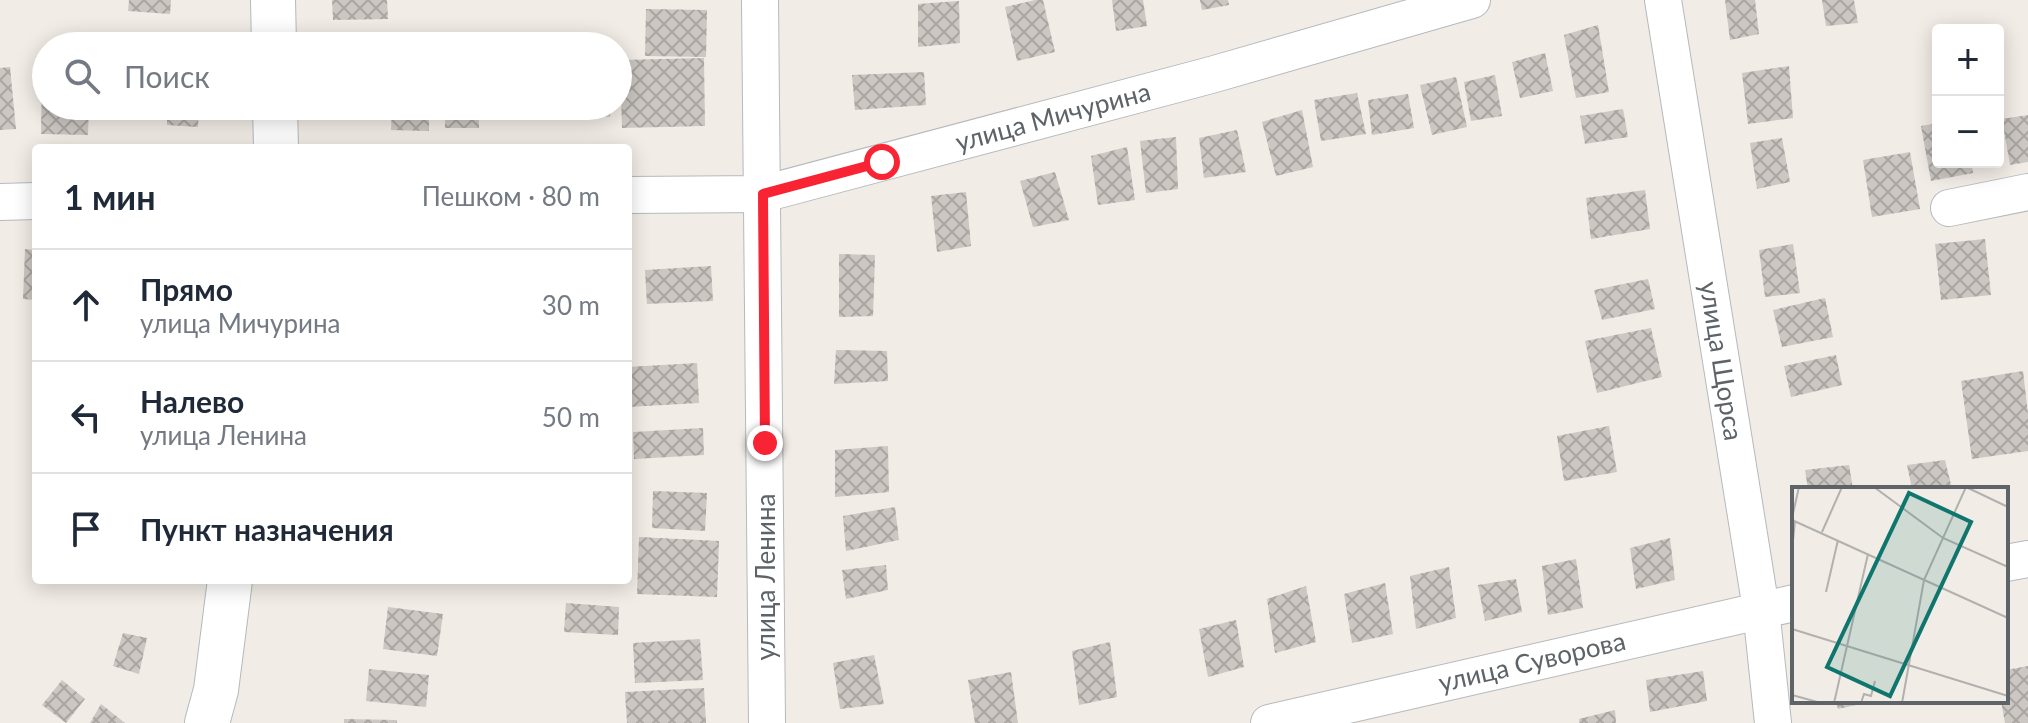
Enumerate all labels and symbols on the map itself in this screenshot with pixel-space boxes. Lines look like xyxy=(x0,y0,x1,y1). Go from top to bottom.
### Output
street label: улица Мичурина xyxy=(952,75,1154,157)
route start xyxy=(864,144,900,180)
street label: улица Щорса xyxy=(1694,279,1750,443)
route end xyxy=(747,425,783,461)
inset map xyxy=(1792,487,2008,703)
street label: улица Ленина xyxy=(749,493,781,661)
street label: улица Суворова xyxy=(1435,624,1628,698)

